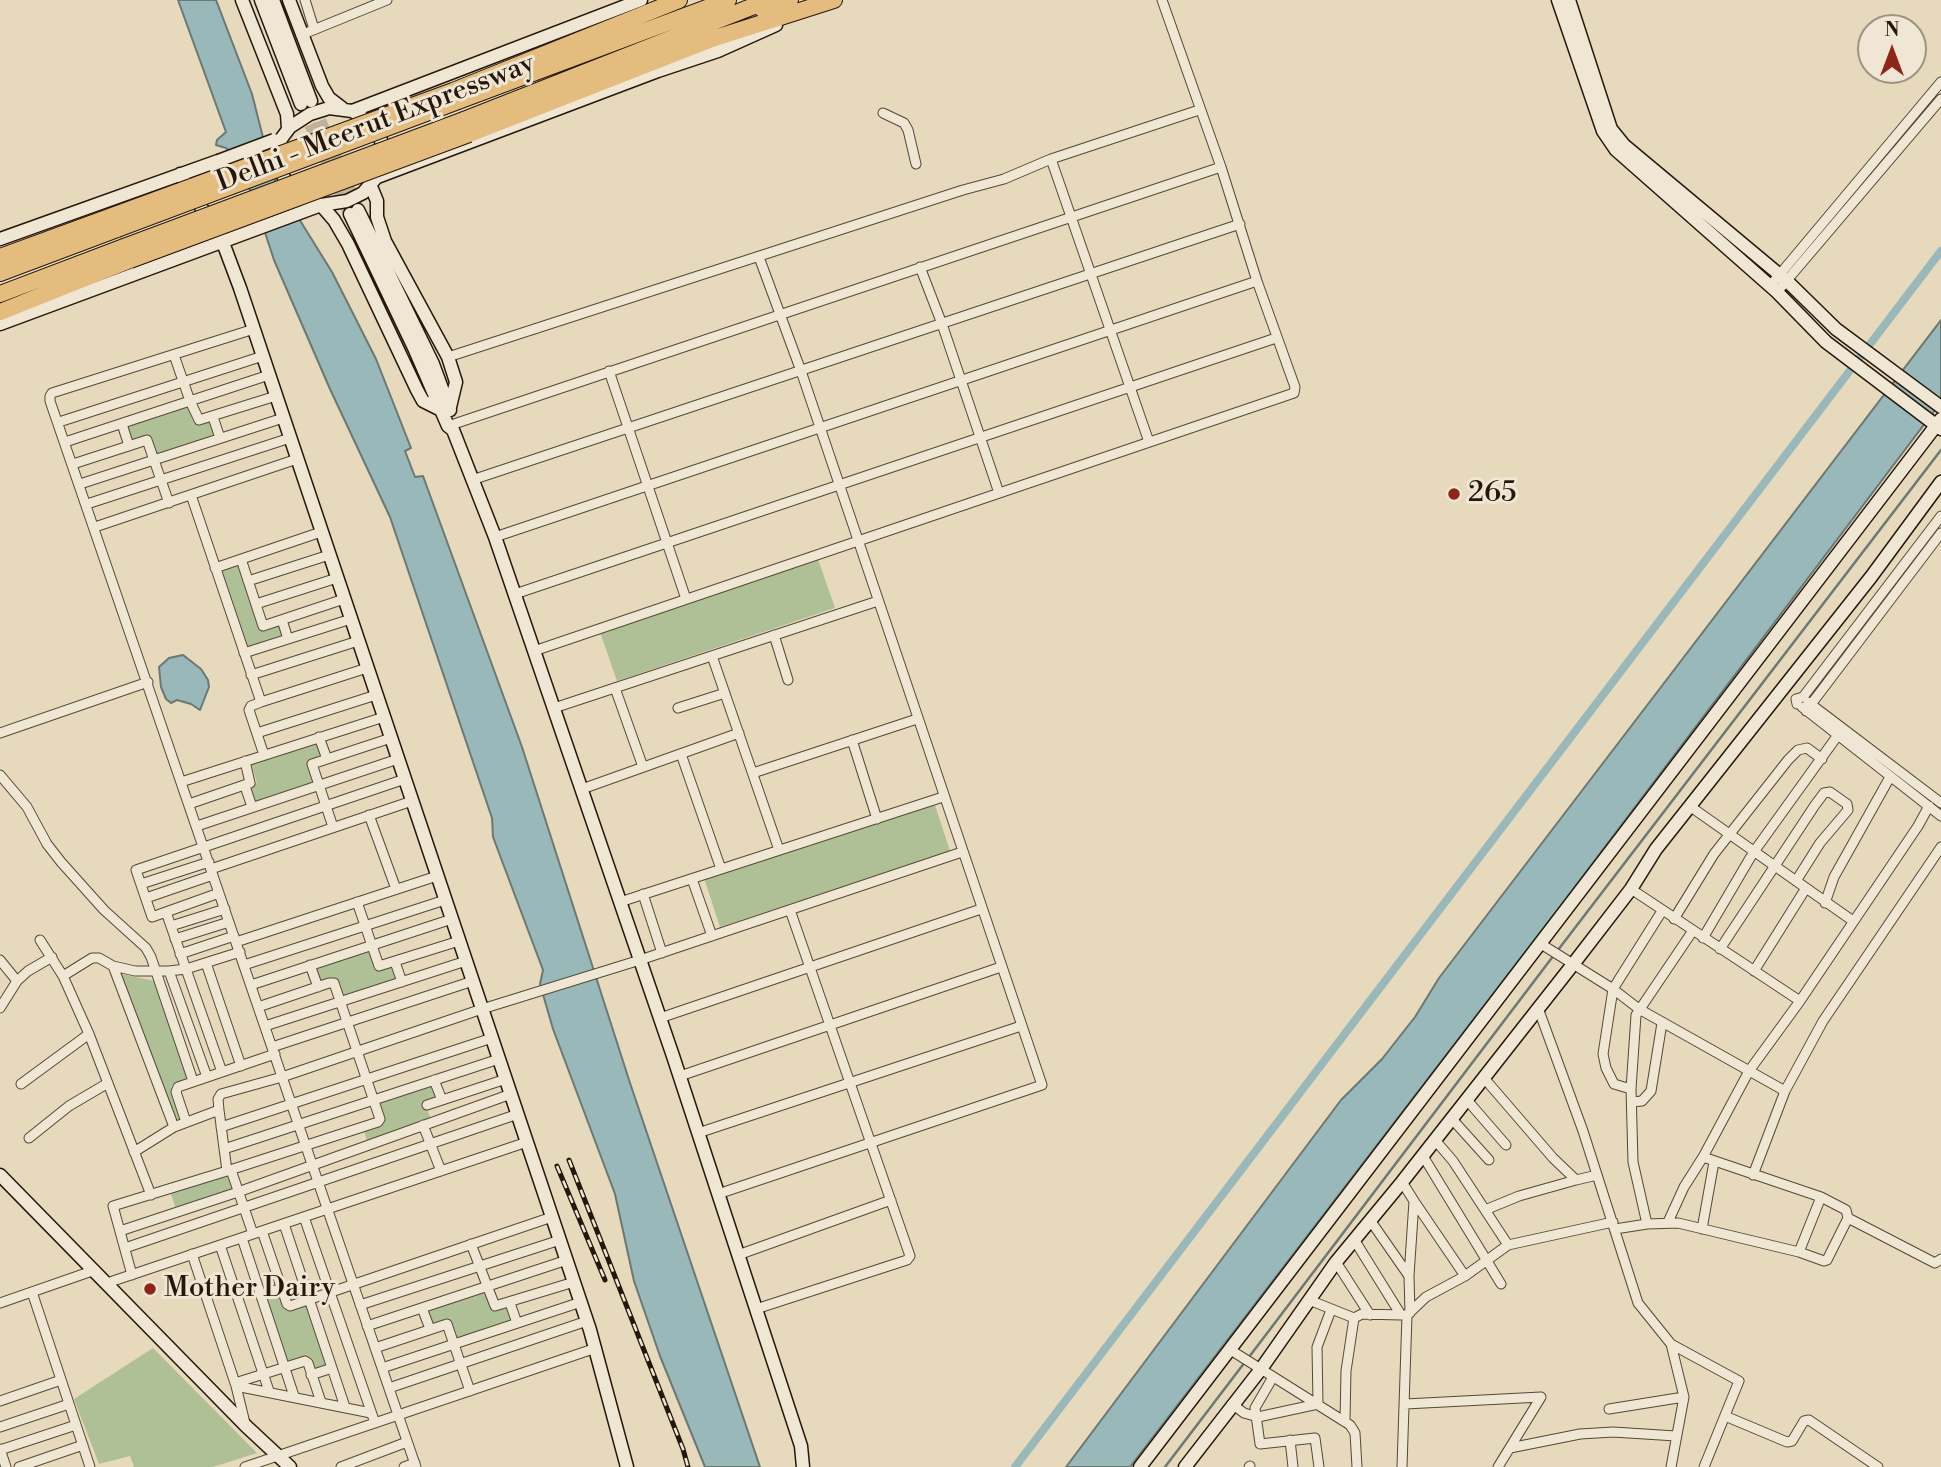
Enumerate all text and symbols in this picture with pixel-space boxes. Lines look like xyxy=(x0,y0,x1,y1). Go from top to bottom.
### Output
north arrow xyxy=(1857,14,1927,84)
text: N xyxy=(1884,18,1900,42)
street label: Delhi - Meerut Expressway xyxy=(212,48,540,200)
place label: 265 xyxy=(1468,477,1516,511)
marker: 265 xyxy=(1446,486,1462,502)
place label: Mother Dairy xyxy=(164,1272,335,1306)
marker: Mother Dairy xyxy=(142,1281,158,1297)

